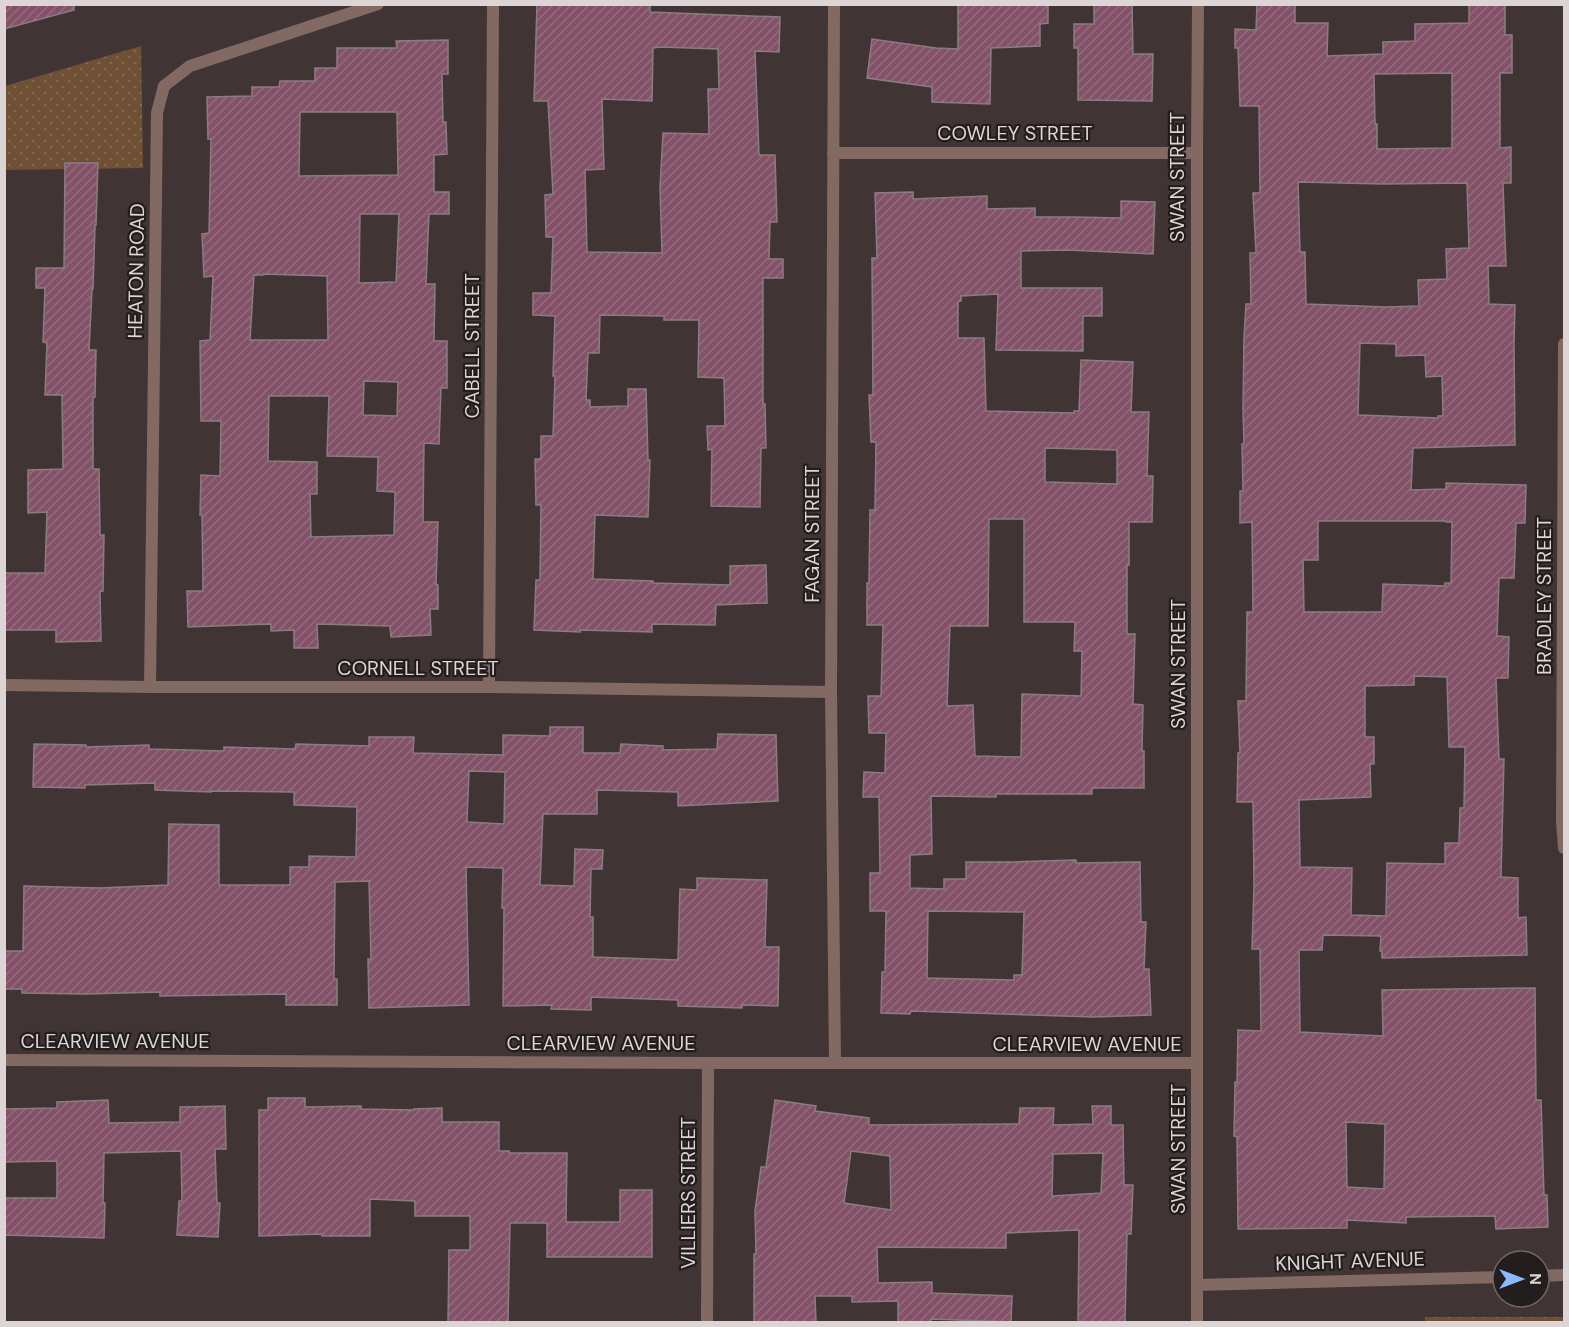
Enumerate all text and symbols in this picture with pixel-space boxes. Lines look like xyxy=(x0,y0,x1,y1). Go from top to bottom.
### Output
street label: SWAN STREET xyxy=(1164,112,1190,242)
street label: COWLEY STREET xyxy=(937,120,1093,146)
street label: HEATON ROAD xyxy=(122,203,150,339)
street label: CABELL STREET xyxy=(459,273,485,419)
street label: FAGAN STREET xyxy=(799,465,825,603)
street label: BRADLEY STREET xyxy=(1531,517,1557,675)
street label: SWAN STREET xyxy=(1165,599,1191,729)
street label: CORNELL STREET xyxy=(337,655,499,681)
street label: CLEARVIEW AVENUE xyxy=(20,1028,210,1054)
street label: CLEARVIEW AVENUE xyxy=(506,1030,696,1056)
street label: CLEARVIEW AVENUE xyxy=(992,1031,1182,1057)
street label: SWAN STREET xyxy=(1165,1084,1191,1214)
street label: VILLIERS STREET xyxy=(675,1117,701,1269)
street label: KNIGHT AVENUE xyxy=(1275,1245,1425,1277)
north arrow xyxy=(1491,1249,1551,1309)
text: N xyxy=(1525,1273,1546,1285)

